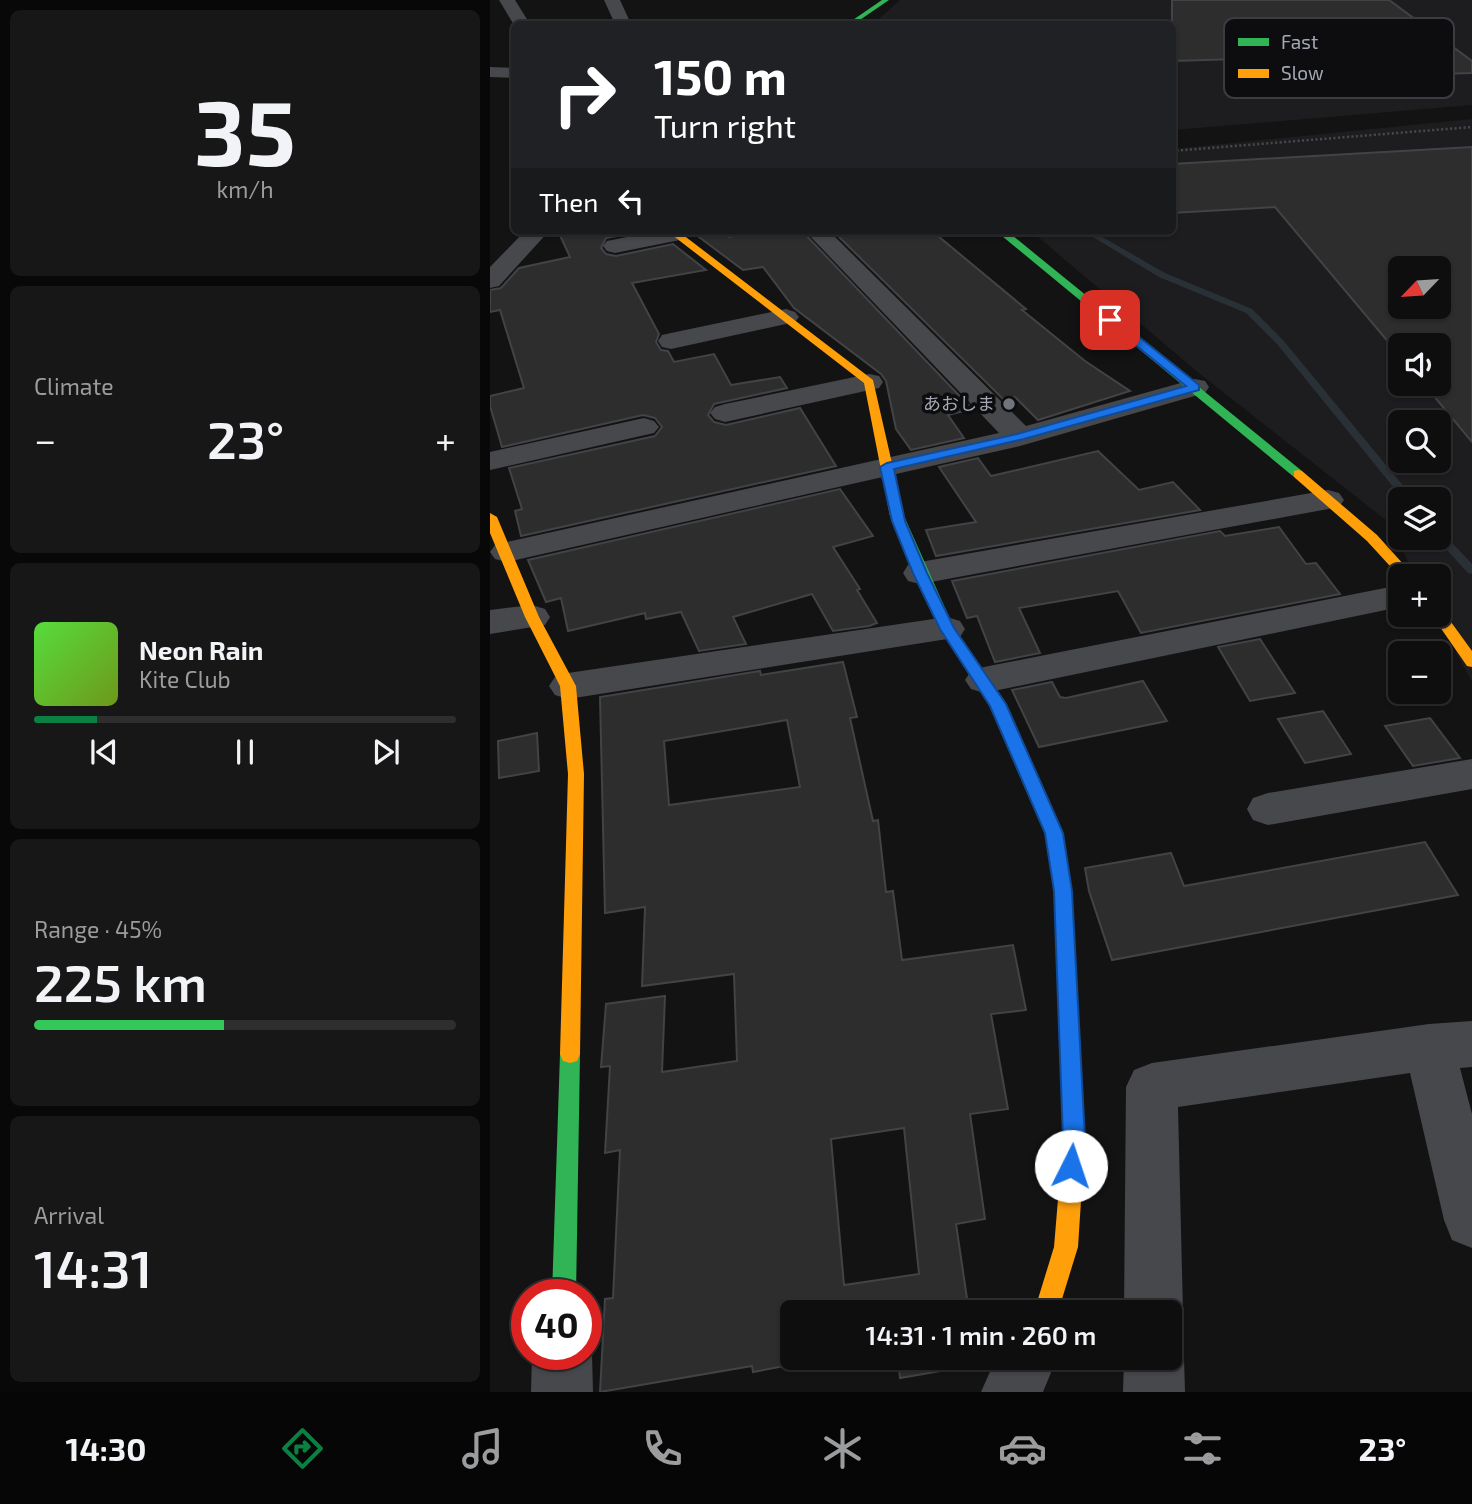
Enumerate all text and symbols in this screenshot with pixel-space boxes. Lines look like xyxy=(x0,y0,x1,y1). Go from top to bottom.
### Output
legend xyxy=(1224,18,1454,98)
text: Fast xyxy=(1281,30,1318,53)
text: 150 m xyxy=(654,46,787,105)
icon: right xyxy=(539,49,630,140)
text: Slow xyxy=(1281,61,1324,84)
text: 35 xyxy=(194,75,296,184)
text: Turn right xyxy=(654,106,796,144)
text: km/h xyxy=(216,175,274,203)
icon: left xyxy=(612,182,650,220)
text: Then xyxy=(539,186,598,217)
north arrow xyxy=(1388,256,1451,318)
map controls xyxy=(1388,256,1451,704)
pin xyxy=(1080,290,1140,350)
icon: arrive xyxy=(1091,301,1129,339)
button: sound xyxy=(1388,333,1451,396)
text: Climate xyxy=(34,372,114,400)
place label: あおしま xyxy=(923,392,995,414)
marker: あおしま xyxy=(1001,396,1017,412)
text: 23° xyxy=(207,407,284,469)
button: search xyxy=(1388,410,1451,473)
text: − xyxy=(34,416,56,462)
text: + xyxy=(435,416,456,462)
button: layers xyxy=(1388,487,1451,550)
button: + xyxy=(1388,564,1451,627)
text: Neon Rain xyxy=(139,634,263,665)
button: − xyxy=(1388,641,1451,704)
text: Kite Club xyxy=(139,665,231,693)
icon: previous xyxy=(85,733,123,771)
icon: pause xyxy=(226,733,264,771)
icon: next xyxy=(367,733,405,771)
text: Range · 45% xyxy=(34,915,162,943)
text: 225 km xyxy=(34,950,207,1012)
position arrow xyxy=(1034,1129,1108,1203)
text: Arrival xyxy=(34,1201,104,1229)
text: 14:31 xyxy=(34,1236,152,1298)
speed limit sign: 40 xyxy=(511,1279,602,1370)
text: 14:31 · 1 min · 260 m xyxy=(866,1319,1096,1350)
icon: directions xyxy=(278,1424,327,1473)
icon: music xyxy=(458,1424,507,1473)
icon: phone xyxy=(638,1424,687,1473)
icon: climate xyxy=(818,1424,867,1473)
icon: car xyxy=(998,1424,1047,1473)
icon: filters xyxy=(1178,1424,1227,1473)
text: 14:30 xyxy=(66,1429,146,1467)
text: 23° xyxy=(1359,1429,1406,1467)

